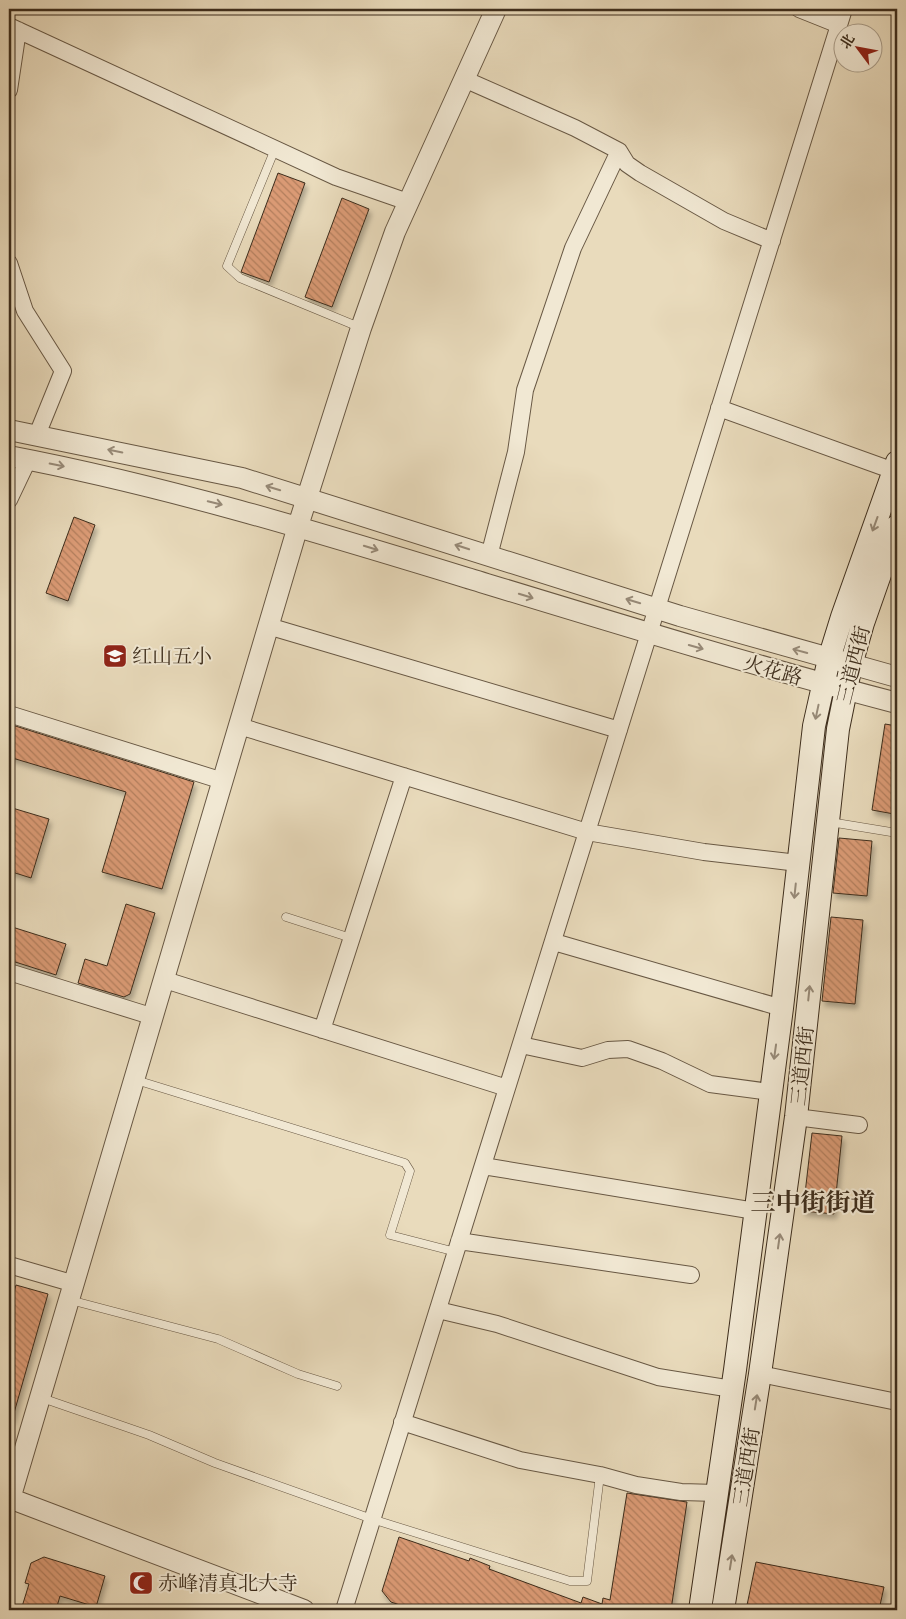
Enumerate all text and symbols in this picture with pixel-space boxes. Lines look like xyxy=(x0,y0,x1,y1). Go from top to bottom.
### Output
north arrow xyxy=(834,22,884,72)
text: 北 xyxy=(836,30,858,52)
one-way arrow xyxy=(107,446,123,455)
one-way arrow xyxy=(48,461,64,470)
one-way arrow xyxy=(266,482,282,492)
one-way arrow xyxy=(206,499,222,508)
one-way arrow xyxy=(870,516,879,531)
one-way arrow xyxy=(454,542,470,552)
one-way arrow xyxy=(362,544,378,554)
one-way arrow xyxy=(518,591,534,601)
one-way arrow xyxy=(626,596,642,606)
street label: 三道西街 xyxy=(831,623,875,707)
school or university icon: 红山五小 xyxy=(102,643,128,669)
place label: 红山五小 xyxy=(132,643,212,669)
one-way arrow xyxy=(687,643,703,653)
one-way arrow xyxy=(792,645,808,655)
street label: 火花路 xyxy=(741,649,805,691)
one-way arrow xyxy=(811,704,821,720)
one-way arrow xyxy=(790,883,800,899)
one-way arrow xyxy=(804,985,814,1001)
street label: 三道西街 xyxy=(785,1025,819,1107)
one-way arrow xyxy=(770,1044,780,1060)
district label: 三中街街道 xyxy=(750,1186,876,1218)
one-way arrow xyxy=(774,1233,784,1249)
one-way arrow xyxy=(752,1394,762,1410)
street label: 三道西街 xyxy=(727,1425,765,1509)
one-way arrow xyxy=(726,1554,736,1570)
mosque icon: 赤峰清真北大寺 xyxy=(128,1570,154,1596)
place label: 赤峰清真北大寺 xyxy=(158,1570,298,1596)

